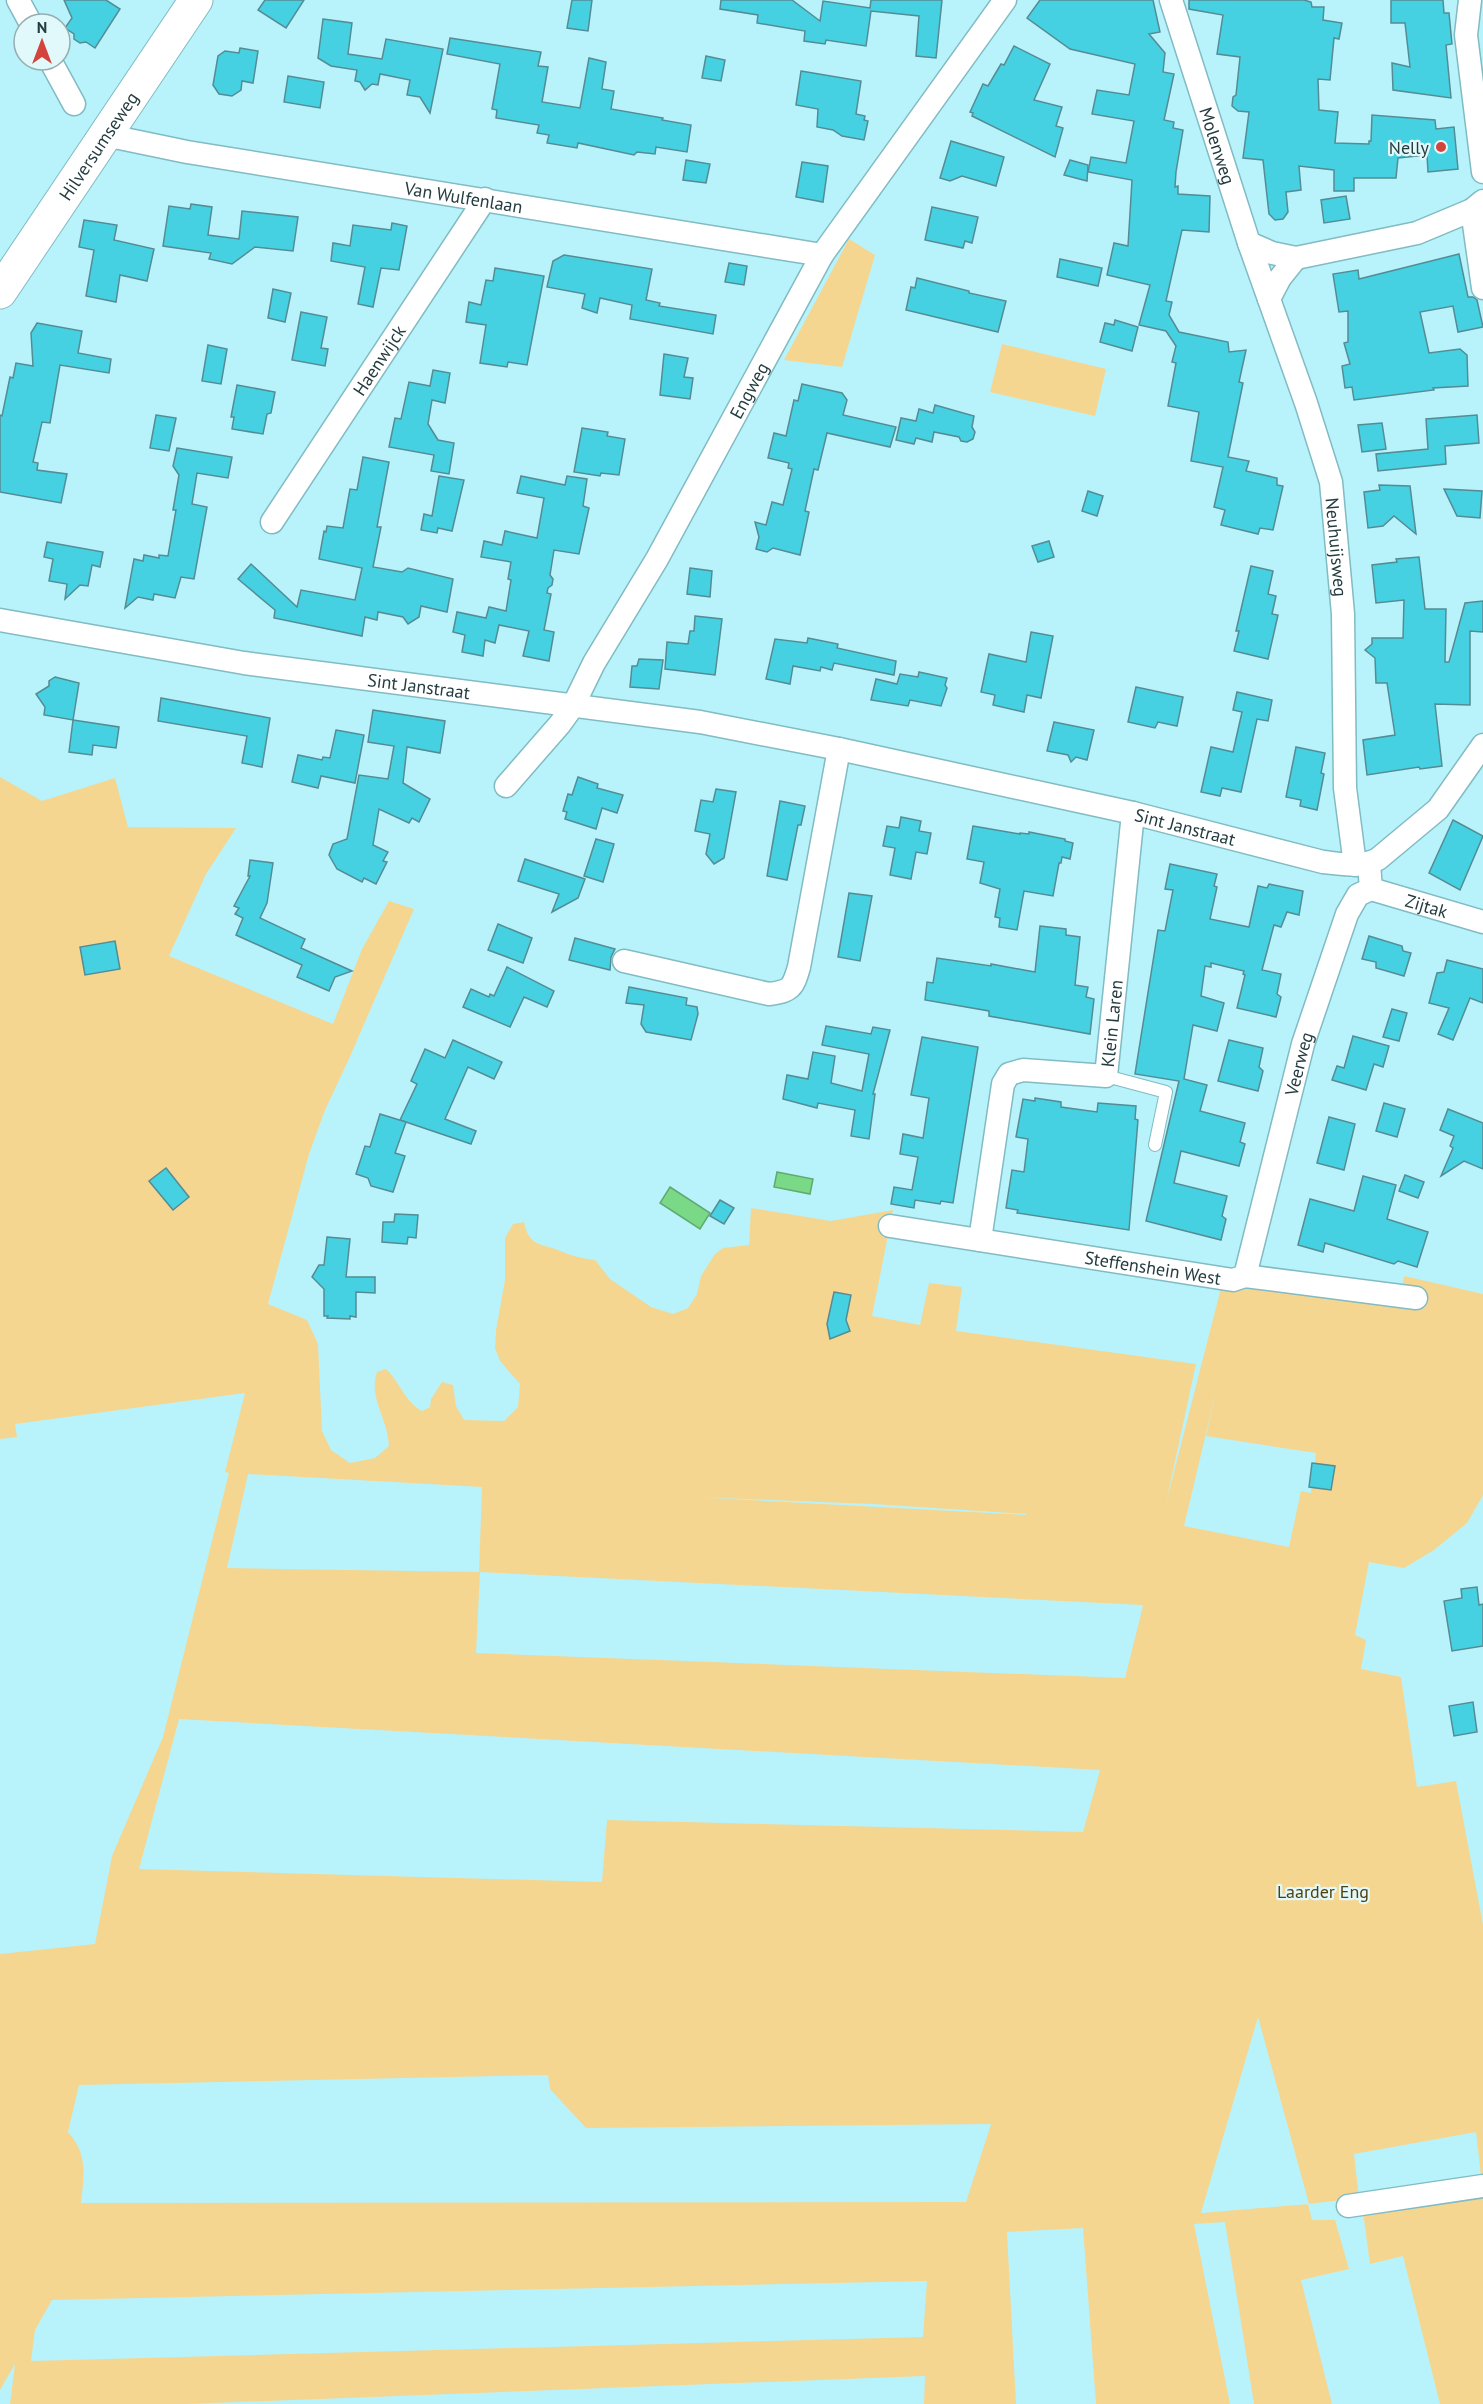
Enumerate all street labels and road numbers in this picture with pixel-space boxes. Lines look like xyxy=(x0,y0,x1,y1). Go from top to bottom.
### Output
street label: Hilversumseweg xyxy=(53,87,143,205)
street label: Molenweg xyxy=(1195,104,1241,187)
street label: Van Wulfenlaan xyxy=(402,176,524,218)
street label: Haenwijck xyxy=(347,320,411,400)
street label: Engweg xyxy=(724,358,773,422)
street label: Neuhuijsweg xyxy=(1321,496,1353,598)
street label: Sint Janstraat xyxy=(366,668,471,704)
street label: Sint Janstraat xyxy=(1132,802,1238,850)
street label: Zijtak xyxy=(1403,888,1451,923)
street label: Klein Laren xyxy=(1095,978,1127,1068)
street label: Veerweg xyxy=(1279,1029,1318,1099)
street label: Steffenshein West xyxy=(1083,1245,1223,1289)

